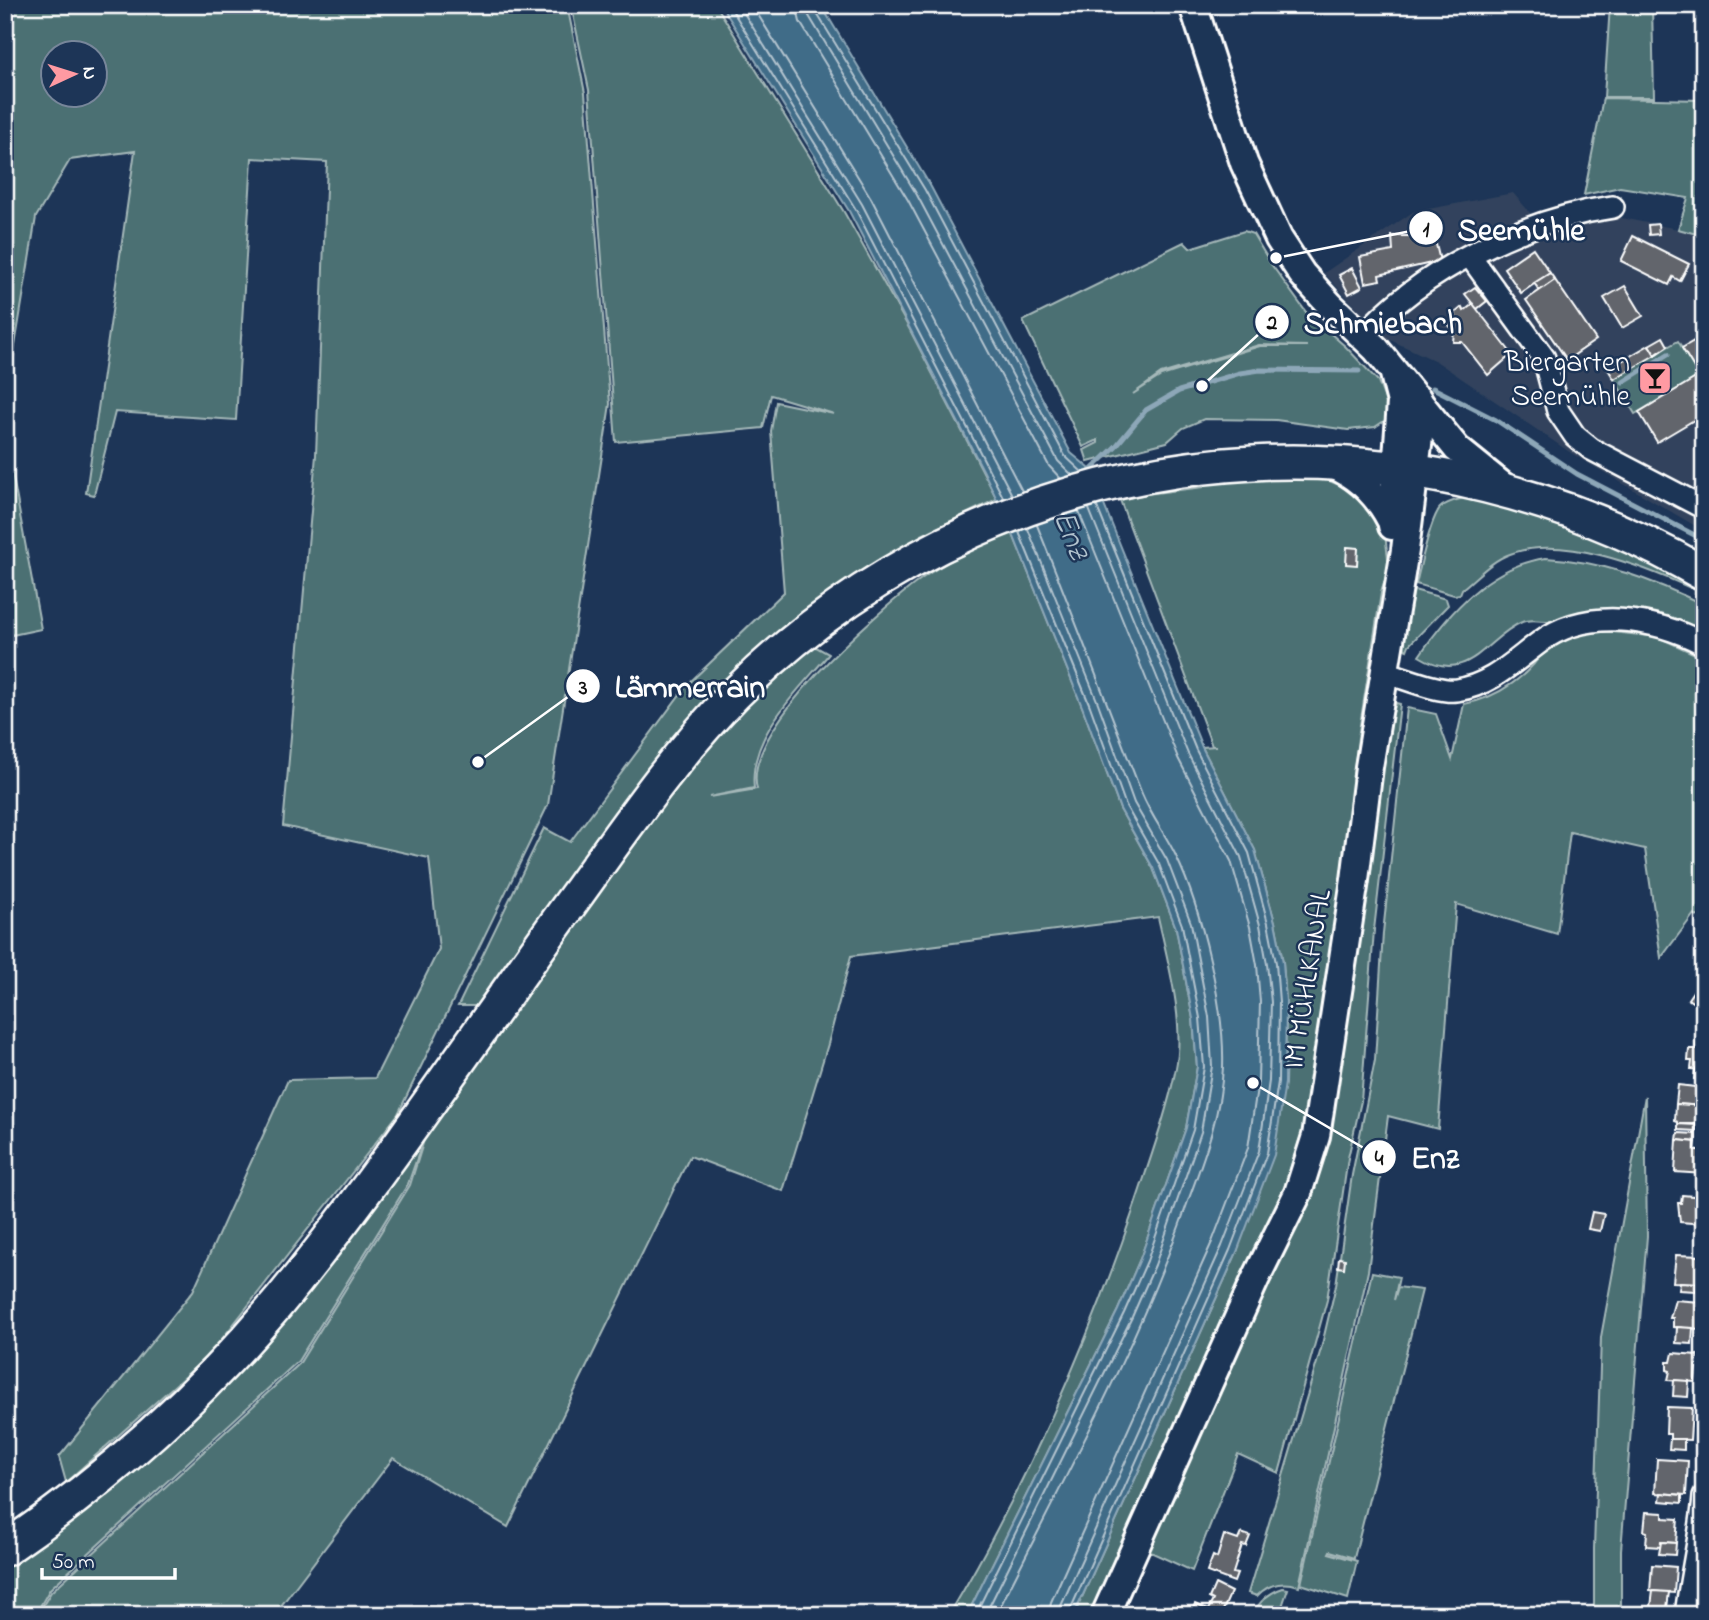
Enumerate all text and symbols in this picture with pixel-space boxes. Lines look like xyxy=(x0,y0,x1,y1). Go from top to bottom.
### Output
north arrow xyxy=(38,38,108,108)
text: N xyxy=(75,66,102,81)
callout: Seemühle xyxy=(1409,202,1599,255)
text: Seemühle xyxy=(1457,209,1586,256)
text: 1 xyxy=(1423,216,1430,246)
callout: Schmiebach xyxy=(1255,295,1476,348)
text: Schmiebach xyxy=(1304,302,1462,349)
text: 2 xyxy=(1266,309,1278,339)
place label: Biergarten Seemühle xyxy=(1503,342,1631,420)
bar icon: Biergarten Seemühle xyxy=(1636,359,1674,397)
water label: Enz xyxy=(1039,504,1102,569)
callout: Lämmerrain xyxy=(565,660,779,713)
text: Lämmerrain xyxy=(615,666,766,713)
text: 3 xyxy=(578,674,588,704)
street label: IM MÜHLKANAL xyxy=(1273,886,1345,1072)
callout: Enz xyxy=(1361,1131,1473,1184)
text: Enz xyxy=(1411,1137,1460,1184)
text: 4 xyxy=(1375,1145,1384,1175)
scale bar xyxy=(42,1536,175,1580)
text: 50 m xyxy=(52,1548,95,1578)

